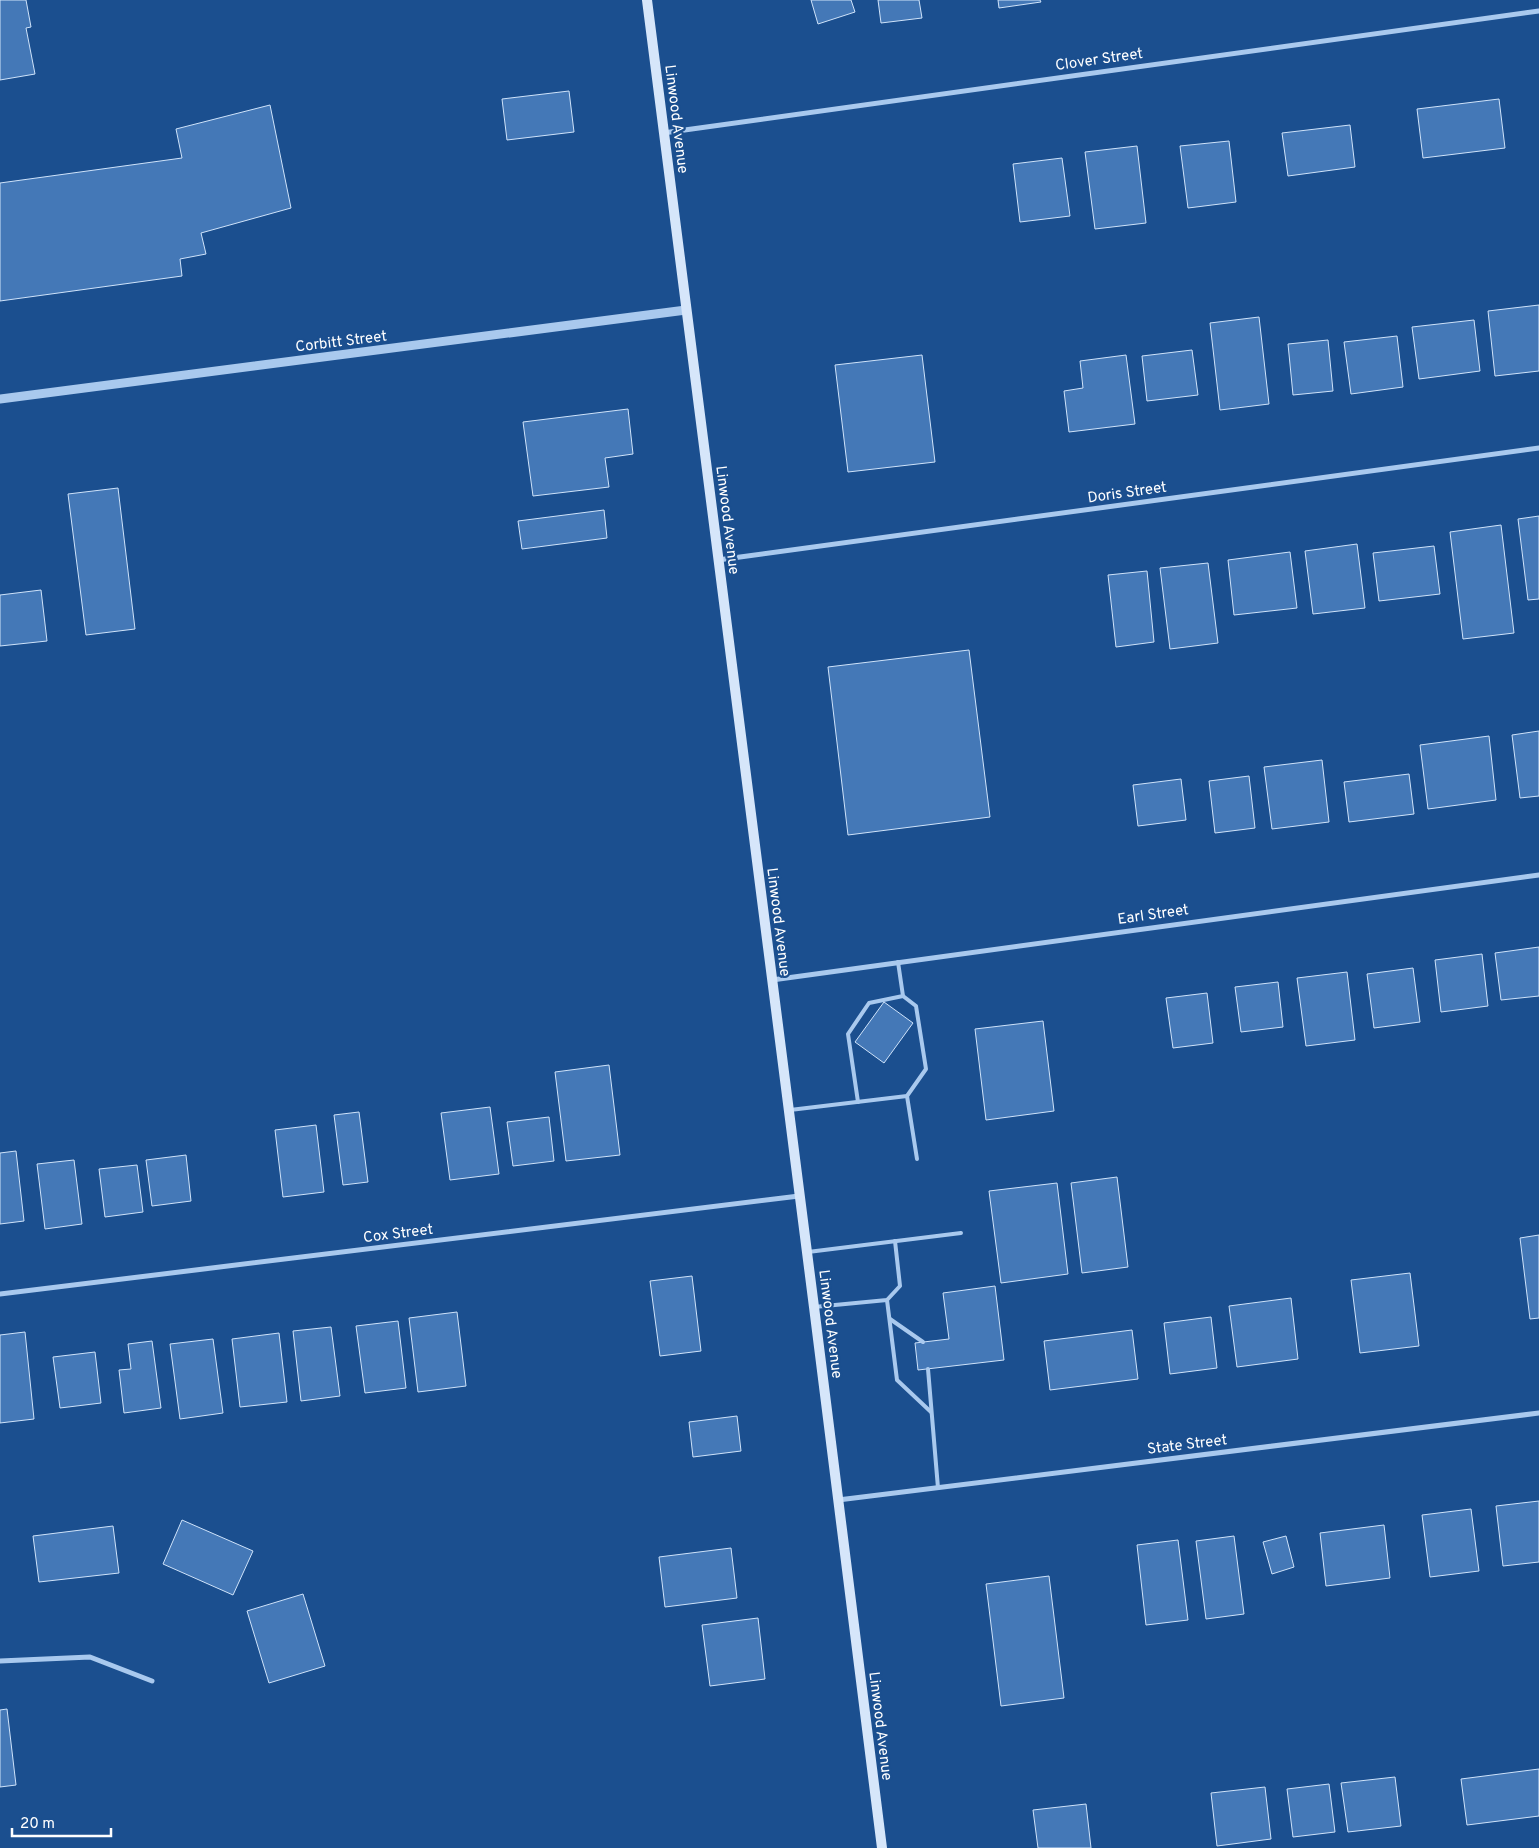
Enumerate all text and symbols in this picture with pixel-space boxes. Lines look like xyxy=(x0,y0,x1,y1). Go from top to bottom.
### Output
street label: Clover Street xyxy=(1054,45,1144,76)
street label: Linwood Avenue xyxy=(659,64,692,175)
street label: Corbitt Street xyxy=(294,327,388,358)
street label: Linwood Avenue xyxy=(710,465,743,576)
street label: Doris Street xyxy=(1086,479,1168,508)
street label: Linwood Avenue xyxy=(761,867,794,978)
street label: Earl Street xyxy=(1116,901,1190,930)
street label: Cox Street xyxy=(362,1221,434,1248)
street label: Linwood Avenue xyxy=(813,1269,846,1380)
street label: State Street xyxy=(1146,1431,1228,1460)
street label: Linwood Avenue xyxy=(863,1671,896,1782)
scale bar xyxy=(12,1806,111,1838)
text: 20 m xyxy=(20,1815,55,1834)

